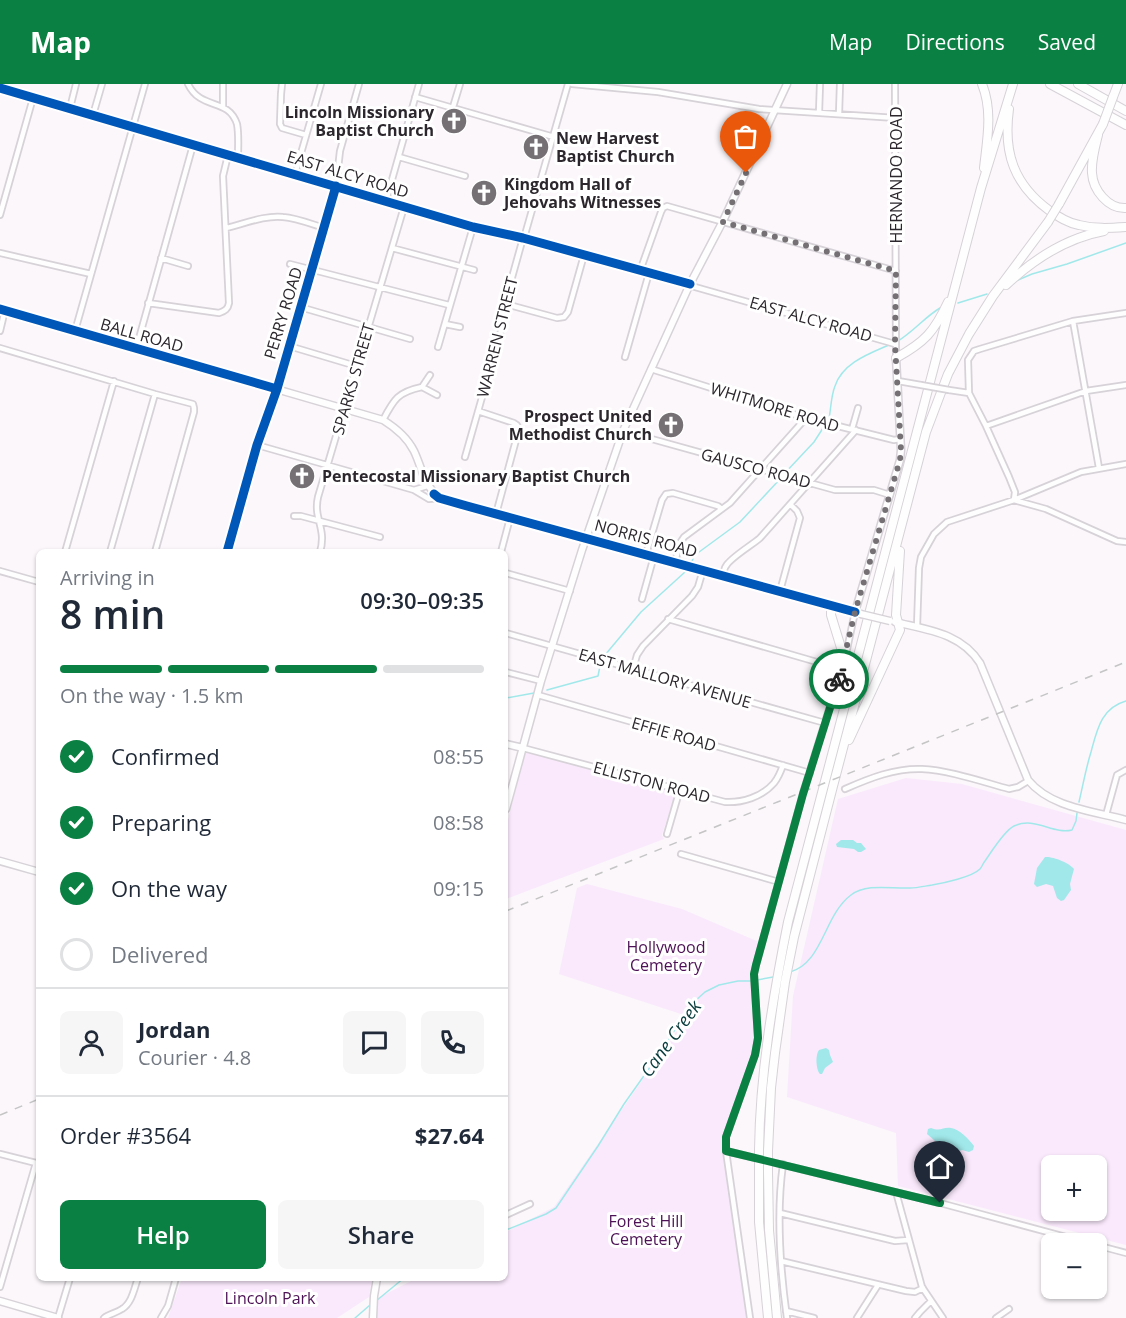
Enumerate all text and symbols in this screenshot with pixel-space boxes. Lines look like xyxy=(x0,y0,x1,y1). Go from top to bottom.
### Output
text: Map xyxy=(30,23,91,61)
text: Map xyxy=(829,28,872,56)
text: Directions xyxy=(905,28,1005,56)
text: Saved xyxy=(1038,28,1096,56)
place label: Lincoln Missionary Baptist Church xyxy=(285,101,435,141)
church icon: Lincoln Missionary Baptist Church xyxy=(439,106,469,136)
street label: HERNANDO ROAD xyxy=(885,106,907,244)
pin xyxy=(720,111,771,173)
icon: bag xyxy=(729,120,762,153)
place label: New Harvest Baptist Church xyxy=(556,127,675,167)
church icon: New Harvest Baptist Church xyxy=(521,132,551,162)
street label: EAST ALCY ROAD xyxy=(284,145,412,203)
place label: Kingdom Hall of Jehovahs Witnesses xyxy=(502,173,661,213)
church icon: Kingdom Hall of Jehovahs Witnesses xyxy=(469,178,499,208)
street label: PERRY ROAD xyxy=(259,264,307,362)
street label: WARREN STREET xyxy=(471,274,523,400)
street label: EAST ALCY ROAD xyxy=(747,291,875,347)
street label: BALL ROAD xyxy=(98,313,186,357)
street label: SPARKS STREET xyxy=(327,320,379,437)
street label: WHITMORE ROAD xyxy=(708,377,842,437)
place label: Prospect United Methodist Church xyxy=(509,405,652,445)
church icon: Prospect United Methodist Church xyxy=(656,410,686,440)
street label: GAUSCO ROAD xyxy=(699,443,813,493)
church icon: Pentecostal Missionary Baptist Church xyxy=(287,461,317,491)
place label: Pentecostal Missionary Baptist Church xyxy=(322,465,630,487)
street label: NORRIS ROAD xyxy=(592,514,700,562)
text: Arriving in xyxy=(60,564,155,591)
text: 09:30–09:35 xyxy=(360,585,484,615)
text: 8 min xyxy=(60,587,165,640)
street label: EAST MALLORY AVENUE xyxy=(576,643,754,713)
courier xyxy=(809,649,869,709)
icon: bike xyxy=(823,663,856,696)
text: On the way · 1.5 km xyxy=(60,682,243,709)
street label: EFFIE ROAD xyxy=(629,711,719,757)
icon: check xyxy=(60,740,93,773)
text: Confirmed xyxy=(111,741,220,771)
text: 08:55 xyxy=(433,743,484,770)
street label: ELLISTON ROAD xyxy=(591,756,713,808)
icon: check xyxy=(60,806,93,839)
text: Preparing xyxy=(111,807,211,837)
text: 08:58 xyxy=(433,809,484,836)
icon: check xyxy=(60,872,93,905)
text: On the way xyxy=(111,873,227,903)
text: 09:15 xyxy=(433,875,484,902)
park label: Hollywood Cemetery xyxy=(627,936,705,976)
text: Delivered xyxy=(111,939,209,969)
water label: Cane Creek xyxy=(634,994,707,1082)
button: person xyxy=(60,1011,123,1074)
button: chat xyxy=(343,1011,406,1074)
button: phone xyxy=(421,1011,484,1074)
text: Jordan xyxy=(138,1014,211,1044)
text: Courier · 4.8 xyxy=(138,1044,251,1071)
text: Order #3564 xyxy=(60,1120,191,1150)
text: $27.64 xyxy=(415,1120,484,1150)
pin xyxy=(914,1141,965,1203)
icon: home xyxy=(923,1150,956,1183)
map controls xyxy=(1041,1155,1107,1299)
button: + xyxy=(1041,1155,1107,1221)
button: Help xyxy=(60,1200,266,1269)
button: Share xyxy=(278,1200,484,1269)
park label: Forest Hill Cemetery xyxy=(609,1210,683,1250)
button: − xyxy=(1041,1233,1107,1299)
park label: Lincoln Park xyxy=(225,1287,316,1309)

